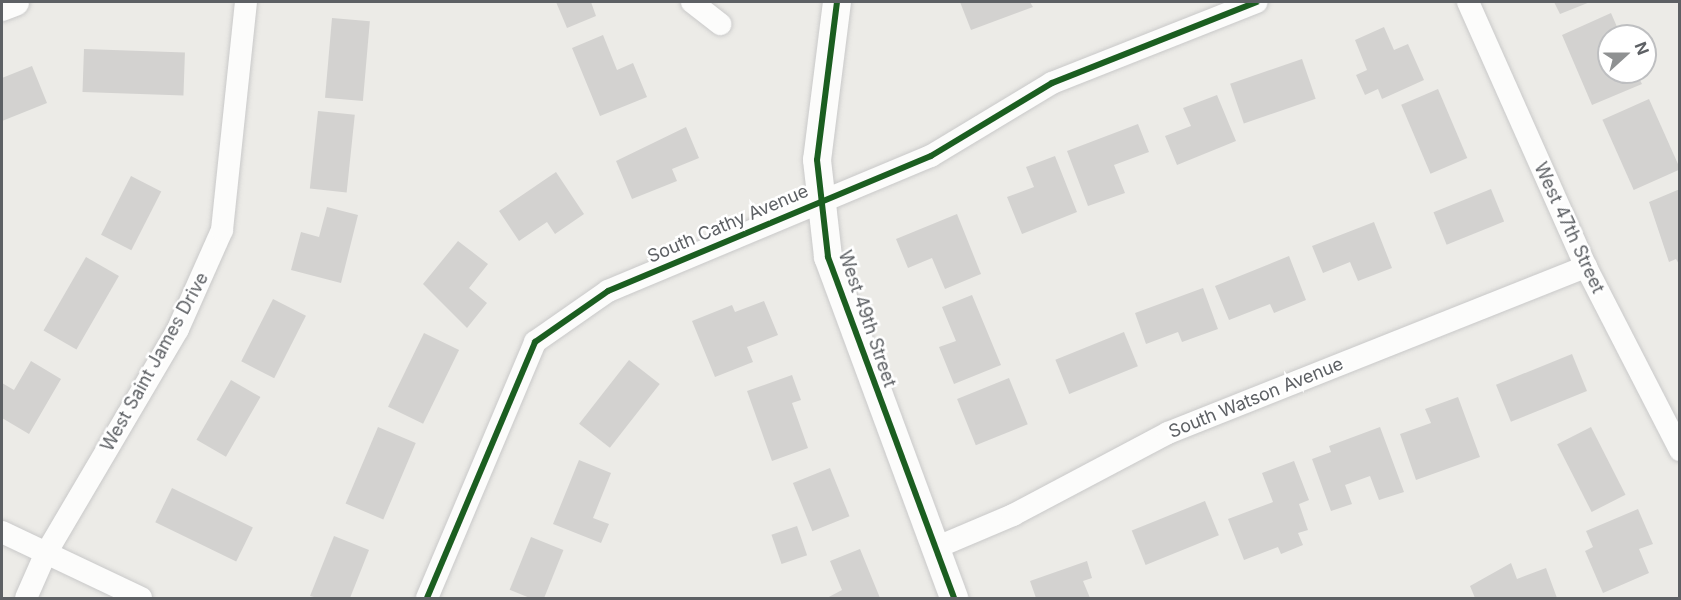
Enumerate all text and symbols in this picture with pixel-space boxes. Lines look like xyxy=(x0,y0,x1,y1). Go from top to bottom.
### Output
north arrow xyxy=(1597,24,1657,84)
text: N xyxy=(1630,39,1653,58)
street label: West 47th Street xyxy=(1529,159,1609,297)
street label: South Cathy Avenue xyxy=(644,180,812,268)
street label: West 49th Street xyxy=(833,248,901,390)
street label: West Saint James Drive xyxy=(97,269,213,455)
street label: South Watson Avenue xyxy=(1166,353,1346,443)

